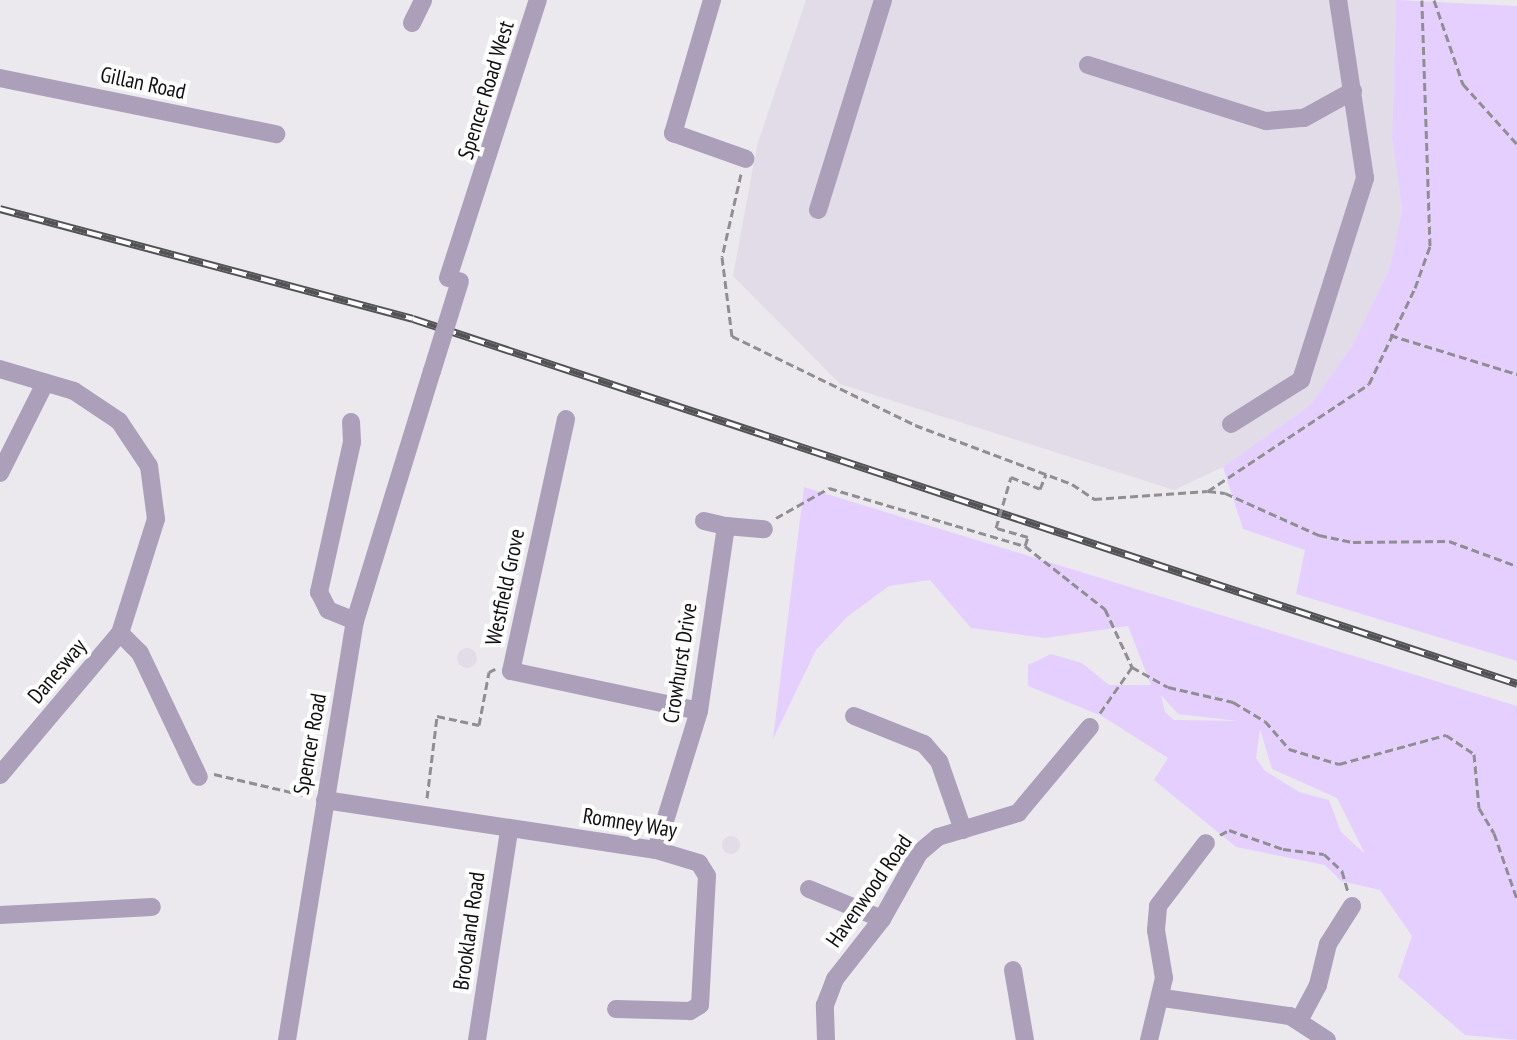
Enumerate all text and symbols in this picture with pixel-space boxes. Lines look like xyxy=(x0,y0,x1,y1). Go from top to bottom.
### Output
street label: Spencer Road West xyxy=(452,17,520,163)
street label: Gillan Road xyxy=(98,61,188,105)
street label: Westfield Grove xyxy=(480,526,530,648)
street label: Crowhurst Drive xyxy=(657,601,703,725)
street label: Danesway xyxy=(22,633,92,709)
street label: Spencer Road xyxy=(288,691,332,797)
street label: Romney Way xyxy=(581,802,679,844)
street label: Havenwood Road xyxy=(821,830,917,952)
street label: Brookland Road xyxy=(448,870,490,992)

